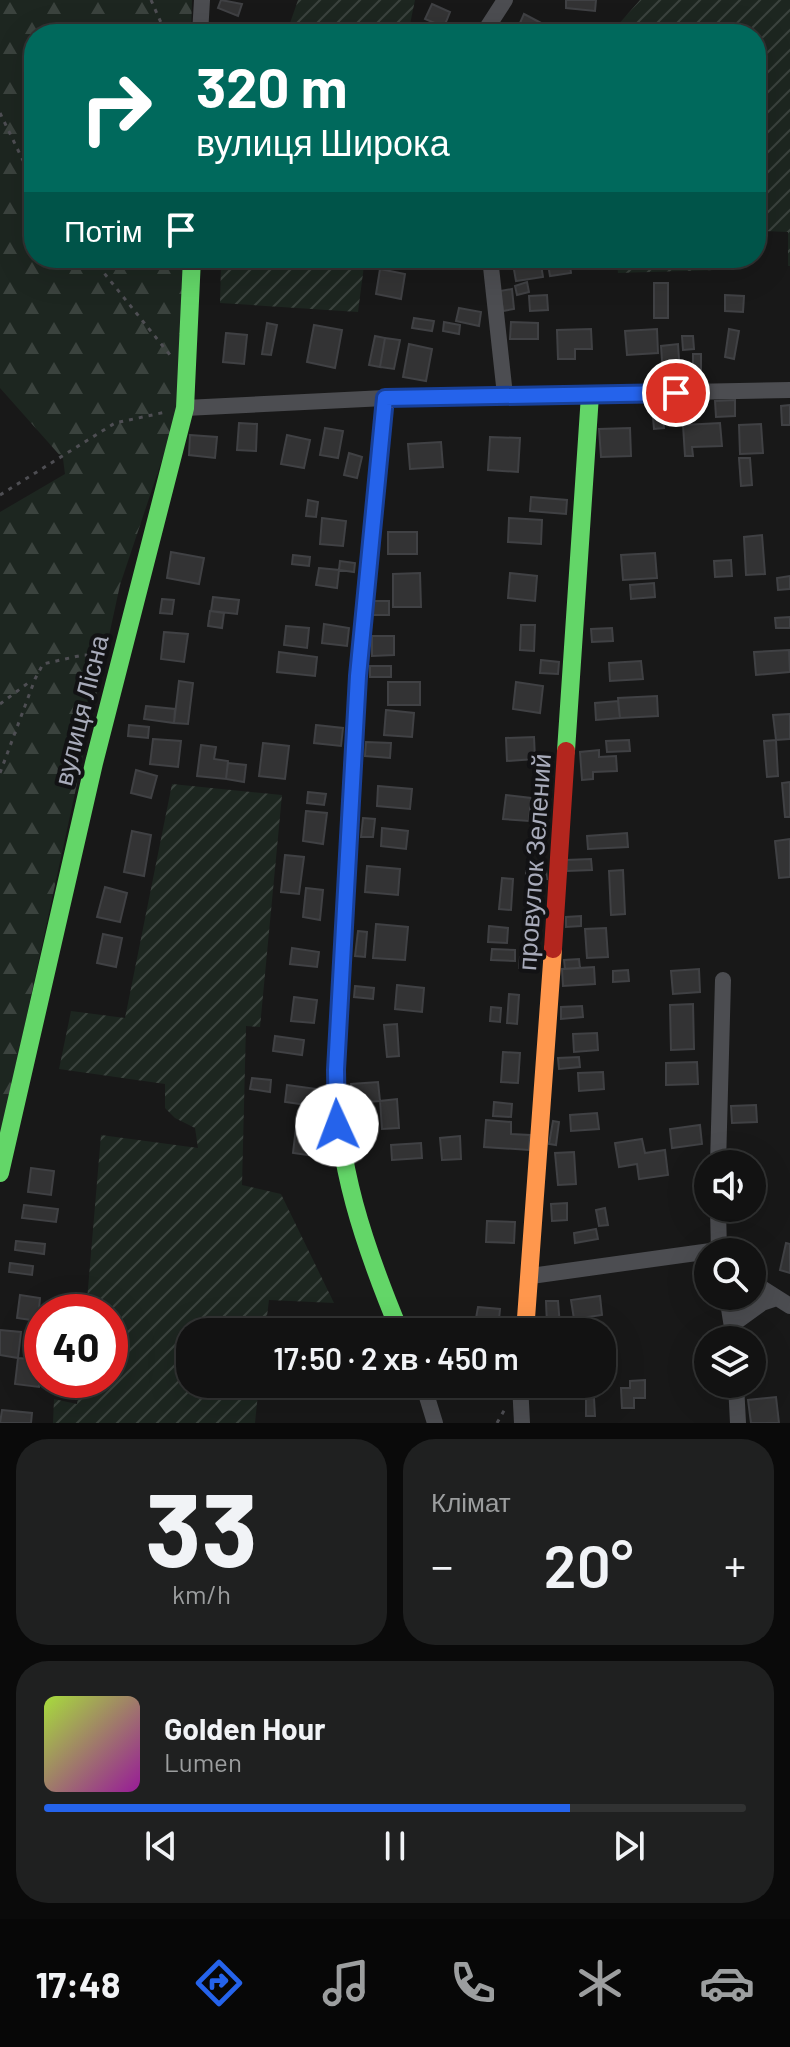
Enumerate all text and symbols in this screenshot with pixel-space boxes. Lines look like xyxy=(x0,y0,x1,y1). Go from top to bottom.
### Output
text: 320 m xyxy=(196,52,347,119)
icon: right xyxy=(64,56,168,160)
text: вулиця Широка xyxy=(196,120,450,163)
icon: arrive xyxy=(159,208,203,252)
text: Потім xyxy=(64,212,143,248)
pin xyxy=(642,359,710,427)
icon: arrive xyxy=(654,371,698,415)
street label: вулиця Лісна xyxy=(46,631,114,789)
street label: провулок Зелений xyxy=(510,752,556,972)
position arrow xyxy=(295,1083,379,1167)
map controls xyxy=(694,1150,766,1398)
button: sound xyxy=(694,1150,766,1222)
button: search xyxy=(694,1238,766,1310)
speed limit sign: 40 xyxy=(24,1294,128,1398)
button: layers xyxy=(694,1326,766,1398)
text: 17:50 · 2 хв · 450 m xyxy=(273,1340,519,1376)
text: 33 xyxy=(145,1463,258,1588)
text: Клімат xyxy=(431,1486,511,1517)
text: 20° xyxy=(544,1528,633,1600)
text: − xyxy=(431,1538,453,1591)
text: + xyxy=(724,1538,746,1591)
text: km/h xyxy=(172,1578,231,1609)
text: Golden Hour xyxy=(164,1710,326,1746)
text: Lumen xyxy=(164,1746,242,1777)
icon: previous xyxy=(139,1824,183,1868)
icon: pause xyxy=(373,1824,417,1868)
icon: next xyxy=(607,1824,651,1868)
icon: directions xyxy=(191,1955,247,2011)
icon: music xyxy=(318,1955,374,2011)
icon: phone xyxy=(445,1955,501,2011)
icon: climate xyxy=(572,1955,628,2011)
icon: car xyxy=(699,1955,755,2011)
text: 17:48 xyxy=(35,1962,120,2005)

